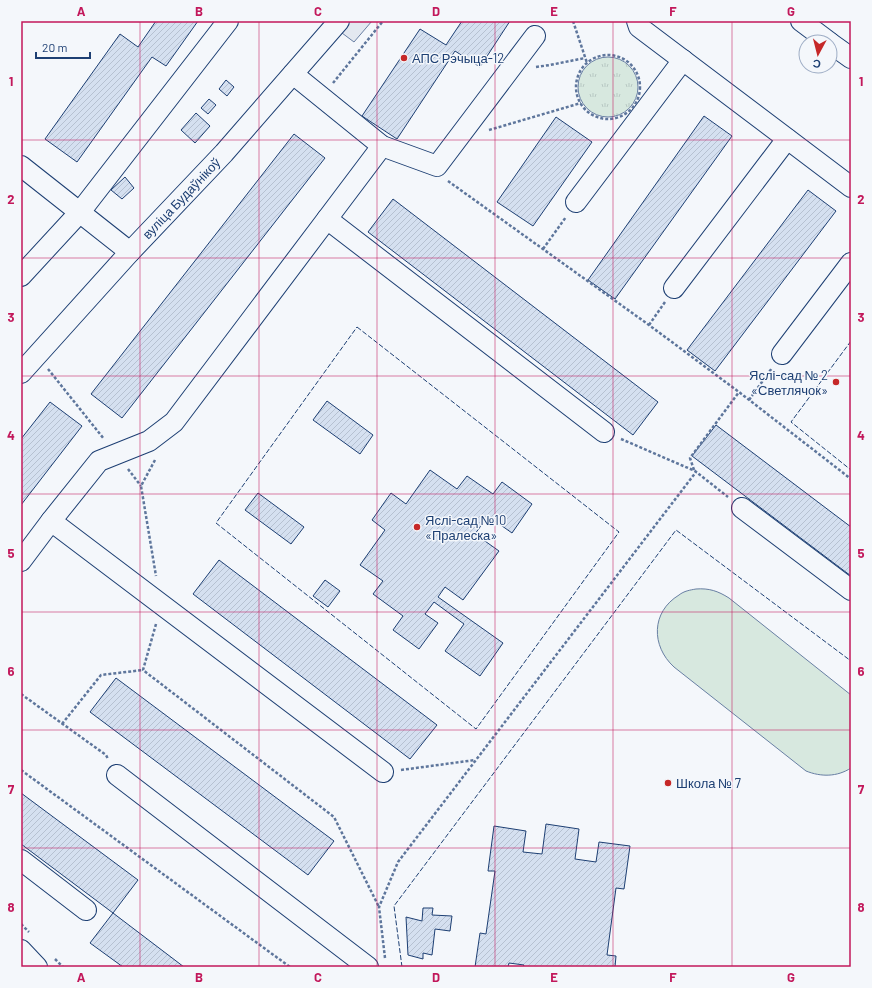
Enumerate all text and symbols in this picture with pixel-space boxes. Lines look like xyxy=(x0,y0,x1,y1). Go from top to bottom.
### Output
text: A xyxy=(77,3,86,19)
text: B xyxy=(195,3,203,19)
text: C xyxy=(314,3,322,19)
text: D xyxy=(432,3,440,19)
text: E xyxy=(550,3,558,19)
text: F xyxy=(669,3,677,19)
text: G xyxy=(787,3,795,19)
scale bar xyxy=(36,34,90,60)
north arrow xyxy=(798,34,838,74)
text: 20 m xyxy=(42,40,68,54)
place label: АПС Рэчыца-12 xyxy=(412,50,504,66)
marker: АПС Рэчыца-12 xyxy=(399,53,409,63)
text: С xyxy=(812,57,821,71)
text: 1 xyxy=(9,73,13,89)
text: 1 xyxy=(859,73,863,89)
street label: вуліца Будаўнікоў xyxy=(139,154,224,242)
text: 2 xyxy=(7,191,15,207)
text: 2 xyxy=(857,191,865,207)
text: 3 xyxy=(7,309,15,325)
text: 3 xyxy=(857,309,865,325)
place label: Яслі-сад № 2 «Светлячок» xyxy=(749,367,828,398)
marker: Яслі-сад № 2 «Светлячок» xyxy=(831,377,841,387)
text: 4 xyxy=(7,427,15,443)
text: 4 xyxy=(857,427,865,443)
place label: Яслі-сад №10 «Пралеска» xyxy=(425,512,506,543)
marker: Яслі-сад №10 «Пралеска» xyxy=(412,522,422,532)
text: 5 xyxy=(7,545,15,561)
text: 5 xyxy=(857,545,865,561)
text: 6 xyxy=(8,663,15,679)
text: 6 xyxy=(858,663,865,679)
place label: Школа № 7 xyxy=(676,775,741,791)
marker: Школа № 7 xyxy=(663,778,673,788)
text: 7 xyxy=(8,781,15,797)
text: 7 xyxy=(858,781,865,797)
text: 8 xyxy=(7,899,15,915)
text: 8 xyxy=(857,899,865,915)
text: A xyxy=(77,969,86,985)
text: B xyxy=(195,969,203,985)
text: C xyxy=(314,969,322,985)
text: D xyxy=(432,969,440,985)
text: E xyxy=(550,969,558,985)
text: F xyxy=(669,969,677,985)
text: G xyxy=(787,969,795,985)

